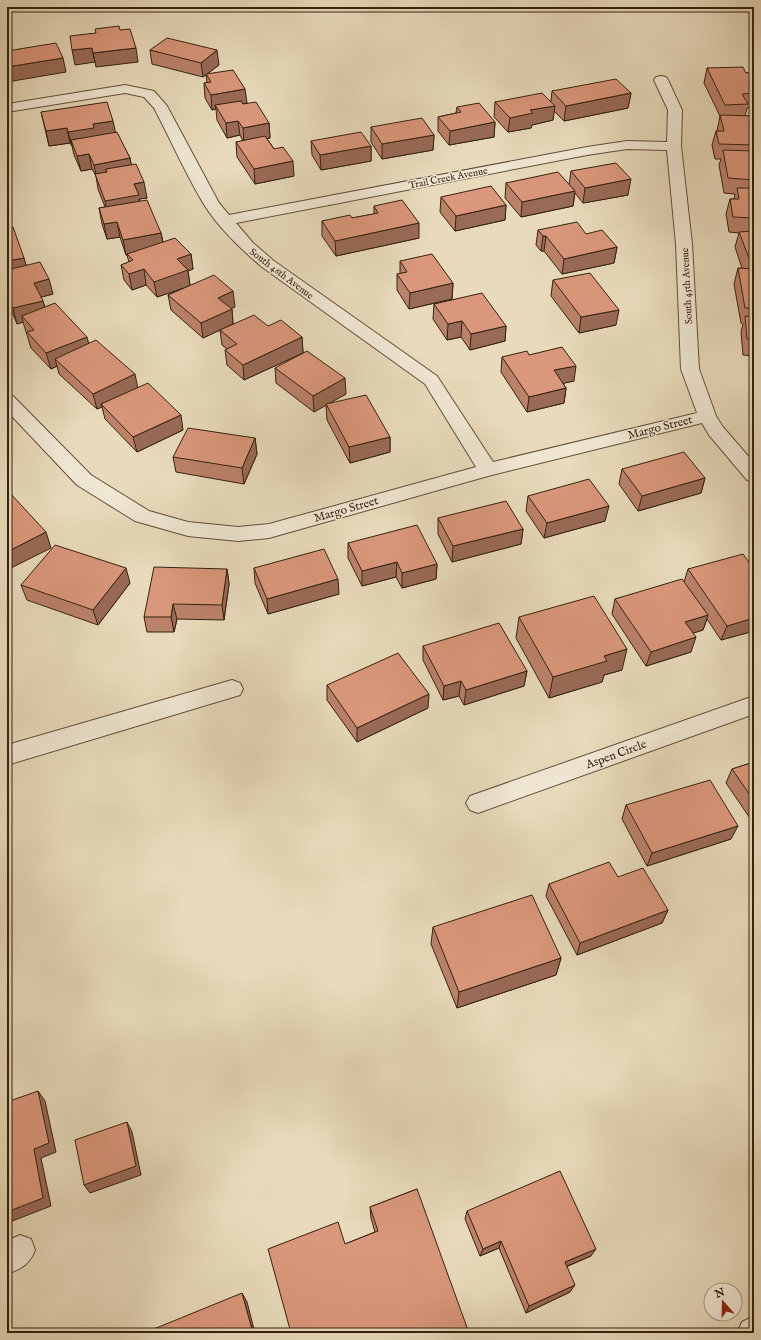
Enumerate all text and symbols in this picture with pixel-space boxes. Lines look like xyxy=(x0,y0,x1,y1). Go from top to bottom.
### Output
street label: Trail Creek Avenue xyxy=(408,164,489,193)
street label: South 46th Avenue xyxy=(246,246,316,303)
street label: South 45th Avenue xyxy=(679,247,696,325)
street label: Margo Street xyxy=(626,412,694,443)
street label: Margo Street xyxy=(312,493,380,526)
street label: Aspen Circle xyxy=(583,736,649,774)
north arrow xyxy=(703,1282,743,1322)
text: N xyxy=(712,1285,727,1302)

